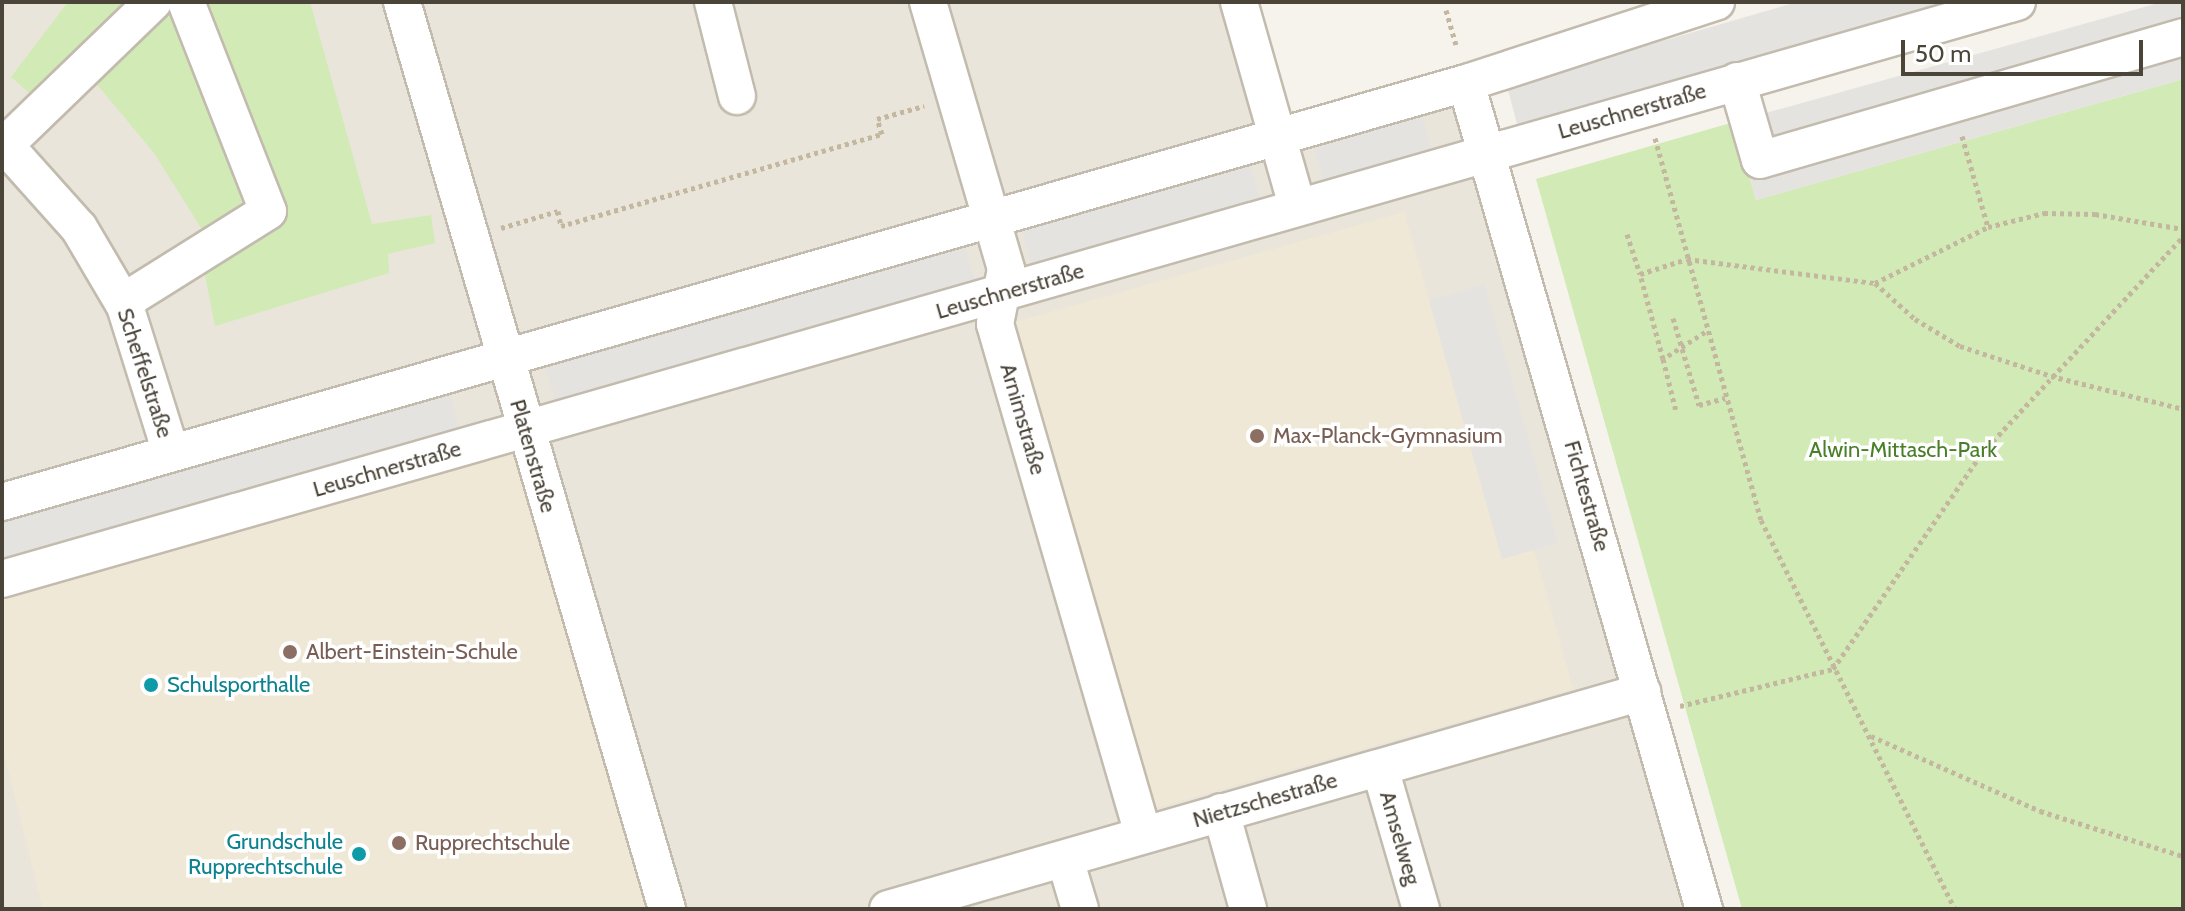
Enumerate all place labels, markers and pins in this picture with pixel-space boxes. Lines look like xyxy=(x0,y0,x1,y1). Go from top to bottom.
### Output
place label: Max-Planck-Gymnasium xyxy=(1273,423,1503,449)
marker: Max-Planck-Gymnasium xyxy=(1248,427,1266,445)
place label: Albert-Einstein-Schule xyxy=(306,639,518,665)
marker: Albert-Einstein-Schule xyxy=(281,643,299,661)
place label: Schulsporthalle xyxy=(167,672,310,698)
marker: Schulsporthalle xyxy=(142,676,160,694)
place label: Grundschule Rupprechtschule xyxy=(188,828,343,880)
place label: Rupprechtschule xyxy=(415,830,570,856)
marker: Rupprechtschule xyxy=(390,834,408,852)
marker: Grundschule Rupprechtschule xyxy=(350,845,368,863)

